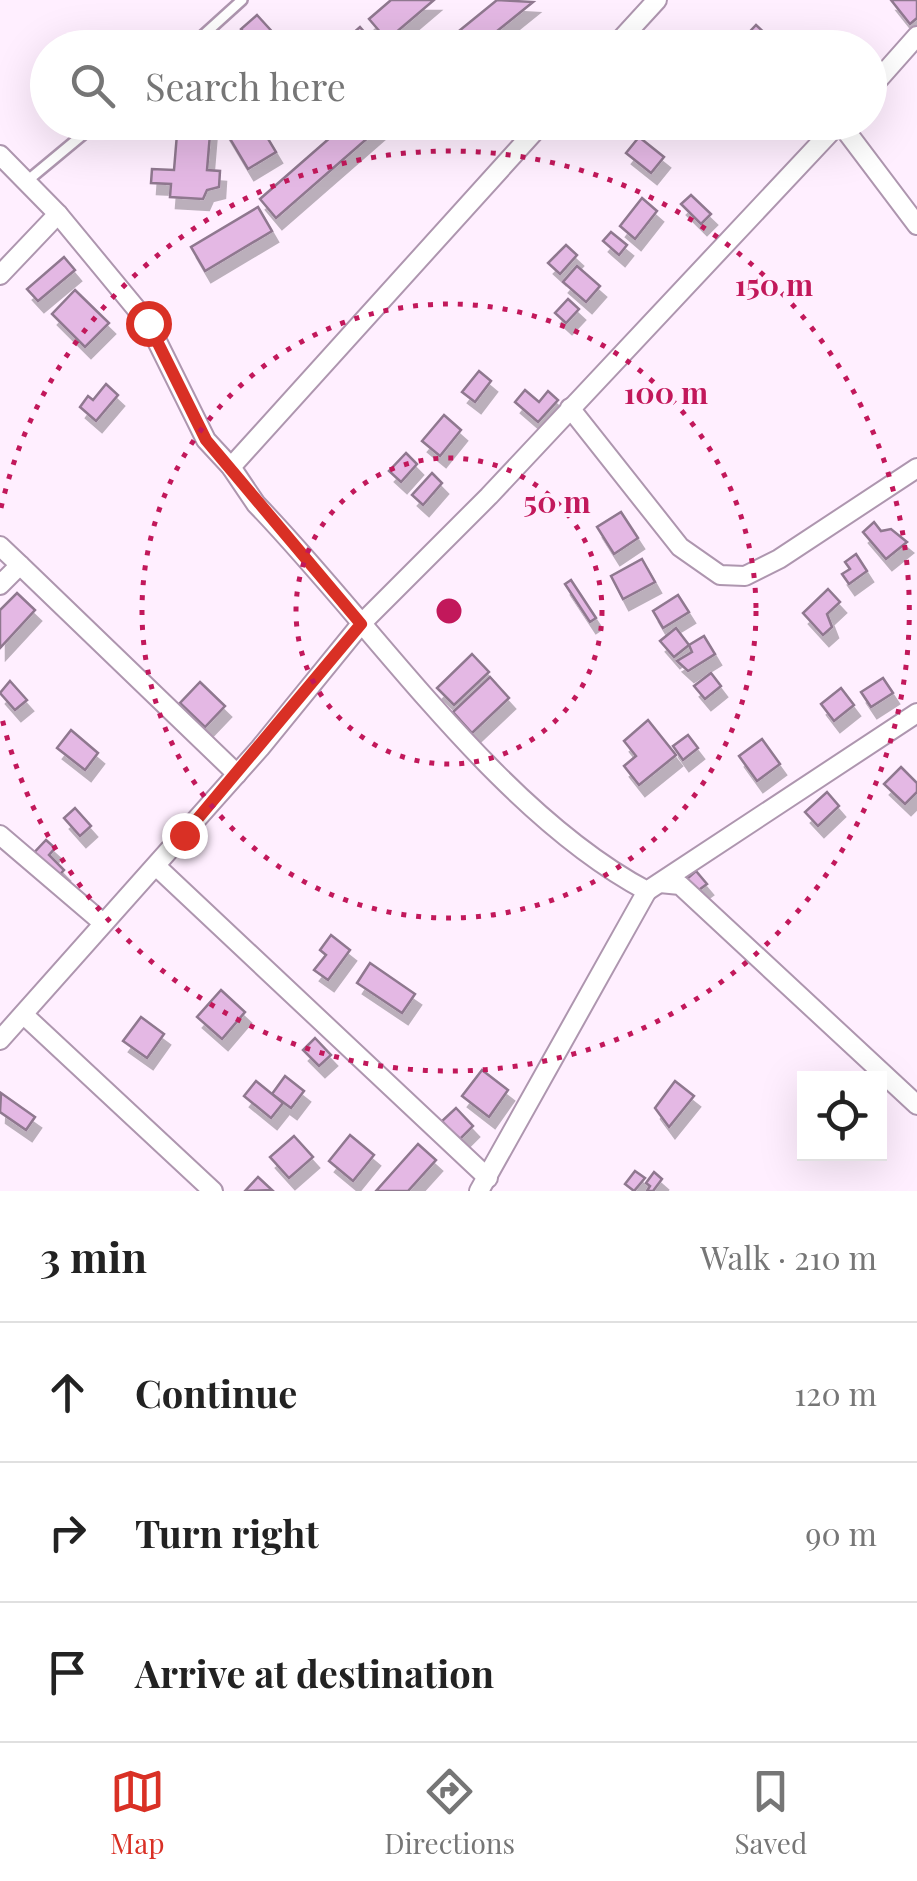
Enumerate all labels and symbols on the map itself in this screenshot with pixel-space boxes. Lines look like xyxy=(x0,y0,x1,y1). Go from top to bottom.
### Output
text: 150 m xyxy=(735,264,813,304)
route start xyxy=(126,301,172,347)
text: 100 m xyxy=(624,372,708,412)
text: 50 m xyxy=(523,481,591,521)
centre of rings xyxy=(431,593,467,629)
route end xyxy=(162,813,208,859)

